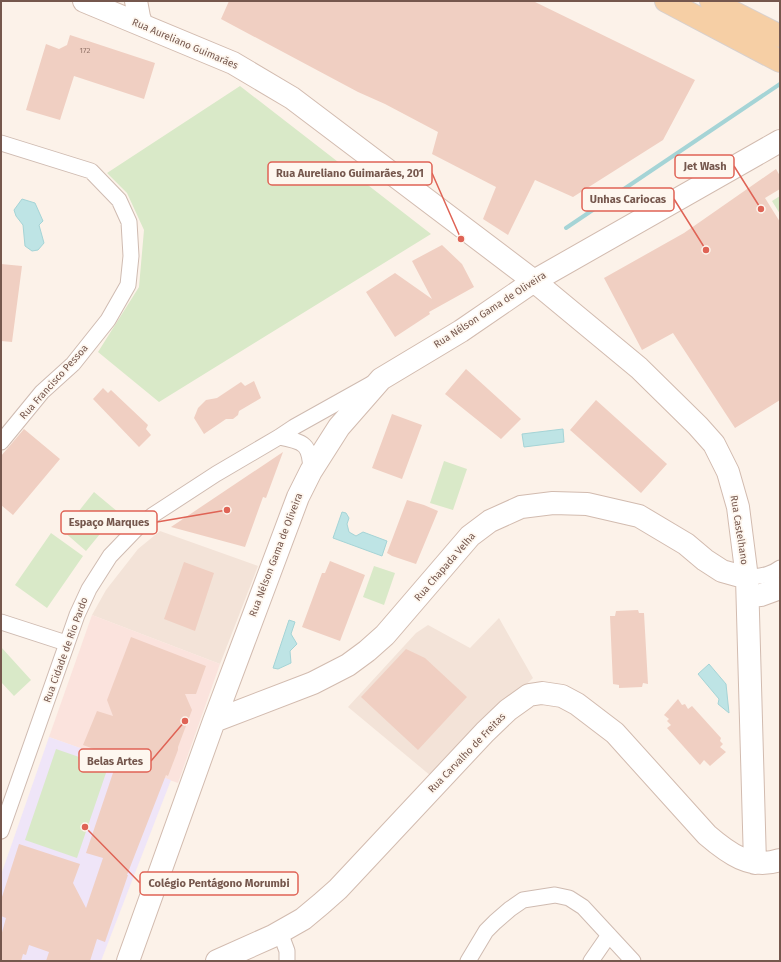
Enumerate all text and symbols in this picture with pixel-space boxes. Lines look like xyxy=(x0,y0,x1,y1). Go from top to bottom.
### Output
street label: Rua Aureliano Guimarães xyxy=(130,16,240,72)
house number: 172 xyxy=(80,46,90,55)
callout: Jet Wash xyxy=(675,155,734,178)
text: Jet Wash xyxy=(683,160,726,173)
callout: Rua Aureliano Guimarães, 201 xyxy=(268,162,432,185)
text: Rua Aureliano Guimarães, 201 xyxy=(276,167,424,180)
callout: Unhas Cariocas xyxy=(582,188,674,211)
text: Unhas Cariocas xyxy=(590,193,667,206)
street label: Rua Nélson Gama de Oliveira xyxy=(432,269,548,351)
street label: Rua Francisco Pessoa xyxy=(17,342,91,422)
street label: Rua Nélson Gama de Oliveira xyxy=(247,491,305,619)
street label: Rua Castelhano xyxy=(728,494,750,566)
callout: Espaço Marques xyxy=(61,511,157,534)
text: Espaço Marques xyxy=(69,516,150,529)
street label: Rua Chapada Velha xyxy=(412,530,478,604)
street label: Rua Cidade de Rio Pardo xyxy=(41,595,91,704)
street label: Rua Carvalho de Freitas xyxy=(426,710,508,795)
callout: Belas Artes xyxy=(79,749,151,772)
text: Belas Artes xyxy=(87,755,144,768)
callout: Colégio Pentágono Morumbi xyxy=(140,872,298,895)
text: Colégio Pentágono Morumbi xyxy=(148,877,290,890)

